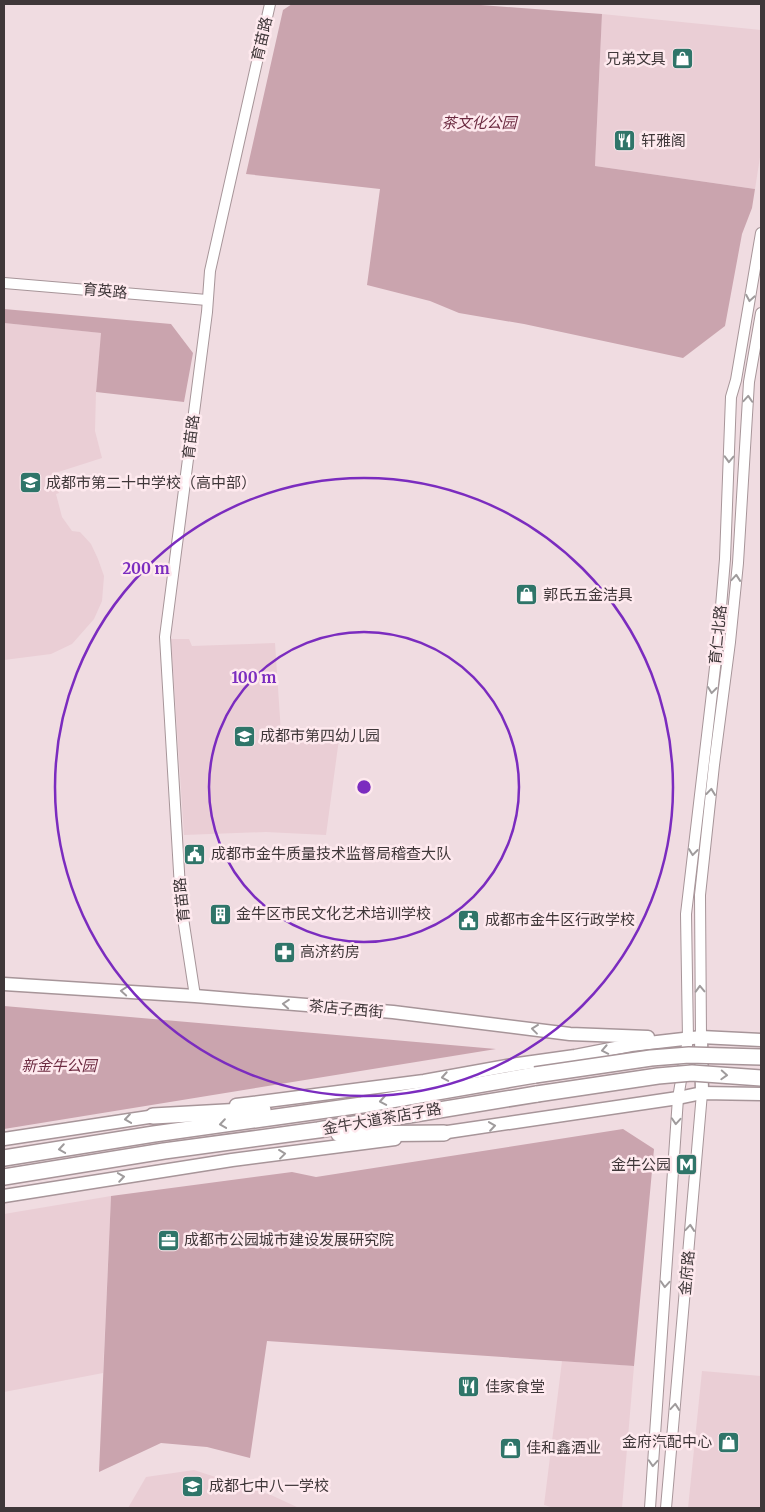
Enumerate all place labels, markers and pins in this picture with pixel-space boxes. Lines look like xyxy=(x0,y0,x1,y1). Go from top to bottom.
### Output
shop icon: 兄弟文具 xyxy=(670,47,694,71)
place label: 兄弟文具 xyxy=(606,49,666,68)
restaurant icon: 轩雅阁 xyxy=(613,129,637,153)
place label: 轩雅阁 xyxy=(641,131,686,150)
school or university icon: 成都市第二十中学校（高中部） xyxy=(18,471,42,495)
place label: 成都市第二十中学校（高中部） xyxy=(46,473,256,492)
shop icon: 郭氏五金洁具 xyxy=(515,583,539,607)
place label: 郭氏五金洁具 xyxy=(543,585,633,604)
school or university icon: 成都市第四幼儿园 xyxy=(232,724,256,748)
place label: 成都市第四幼儿园 xyxy=(260,726,380,745)
centre of rings xyxy=(355,778,373,796)
public building icon: 成都市金牛质量技术监督局稽查大队 xyxy=(183,842,207,866)
place label: 成都市金牛质量技术监督局稽查大队 xyxy=(211,844,451,863)
building icon: 金牛区市民文化艺术培训学校 xyxy=(208,902,232,926)
place label: 金牛区市民文化艺术培训学校 xyxy=(236,904,431,923)
public building icon: 成都市金牛区行政学校 xyxy=(457,908,481,932)
place label: 成都市金牛区行政学校 xyxy=(485,910,635,929)
pharmacy icon: 高济药房 xyxy=(272,940,296,964)
place label: 高济药房 xyxy=(300,942,360,961)
metro station icon: 金牛公园 xyxy=(675,1153,699,1177)
place label: 金牛公园 xyxy=(611,1155,671,1174)
office icon: 成都市公园城市建设发展研究院 xyxy=(156,1228,180,1252)
place label: 成都市公园城市建设发展研究院 xyxy=(184,1230,394,1249)
restaurant icon: 佳家食堂 xyxy=(457,1375,481,1399)
place label: 佳家食堂 xyxy=(485,1377,545,1396)
shop icon: 金府汽配中心 xyxy=(716,1430,740,1454)
place label: 金府汽配中心 xyxy=(622,1432,712,1451)
shop icon: 佳和鑫酒业 xyxy=(498,1436,522,1460)
place label: 佳和鑫酒业 xyxy=(526,1438,601,1457)
school or university icon: 成都七中八一学校 xyxy=(181,1474,205,1498)
place label: 成都七中八一学校 xyxy=(209,1476,329,1495)

